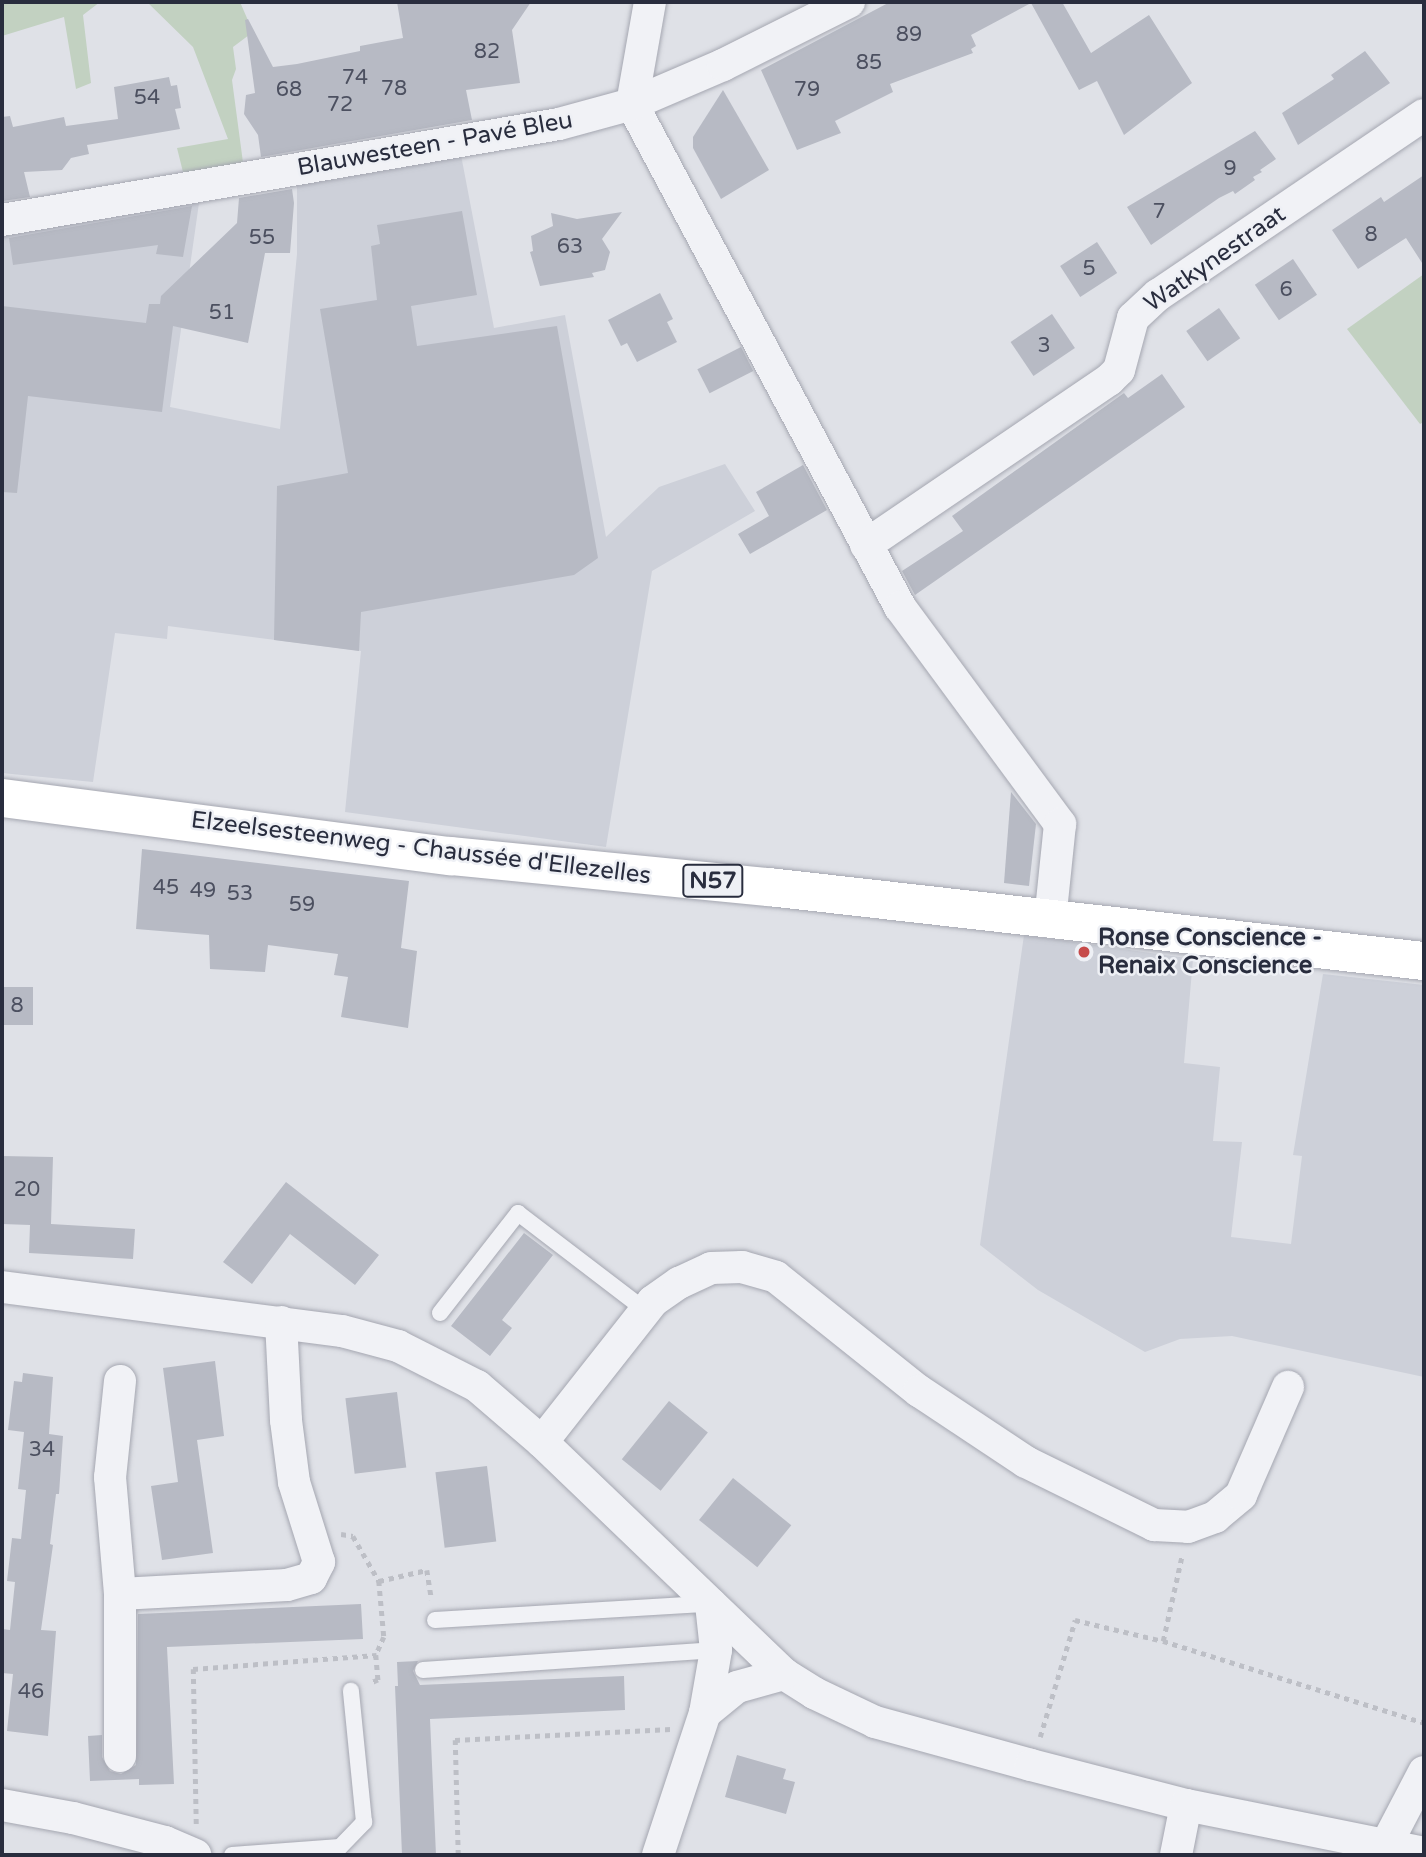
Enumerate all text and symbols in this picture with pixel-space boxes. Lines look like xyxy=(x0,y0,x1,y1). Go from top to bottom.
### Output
house number: 89 xyxy=(896,22,922,48)
house number: 82 xyxy=(474,39,500,65)
house number: 85 xyxy=(856,50,882,76)
house number: 74 xyxy=(342,65,368,91)
house number: 78 xyxy=(381,76,407,102)
house number: 68 xyxy=(276,77,302,103)
house number: 79 xyxy=(794,77,820,103)
house number: 54 xyxy=(134,85,160,111)
house number: 72 xyxy=(327,92,353,118)
street label: Blauwesteen - Pavé Bleu xyxy=(295,106,575,182)
house number: 9 xyxy=(1223,156,1237,182)
house number: 7 xyxy=(1152,199,1166,225)
street label: Watkynestraat xyxy=(1139,200,1291,318)
house number: 8 xyxy=(1364,222,1378,248)
house number: 55 xyxy=(249,225,275,251)
house number: 63 xyxy=(557,234,583,260)
house number: 5 xyxy=(1082,256,1096,282)
house number: 6 xyxy=(1279,277,1293,303)
house number: 51 xyxy=(209,300,235,326)
house number: 3 xyxy=(1037,333,1051,359)
street label: Elzeelsesteenweg - Chaussée d'Ellezelles xyxy=(189,805,653,891)
road number: N57 xyxy=(682,862,744,900)
house number: 45 xyxy=(153,875,179,901)
house number: 49 xyxy=(190,878,216,904)
house number: 53 xyxy=(227,881,253,907)
house number: 59 xyxy=(289,892,315,918)
place label: Ronse Conscience - Renaix Conscience xyxy=(1098,924,1322,980)
marker: Ronse Conscience - Renaix Conscience xyxy=(1076,944,1092,960)
house number: 8 xyxy=(10,993,24,1019)
house number: 20 xyxy=(14,1177,40,1203)
house number: 34 xyxy=(29,1437,55,1463)
house number: 46 xyxy=(18,1679,44,1705)

